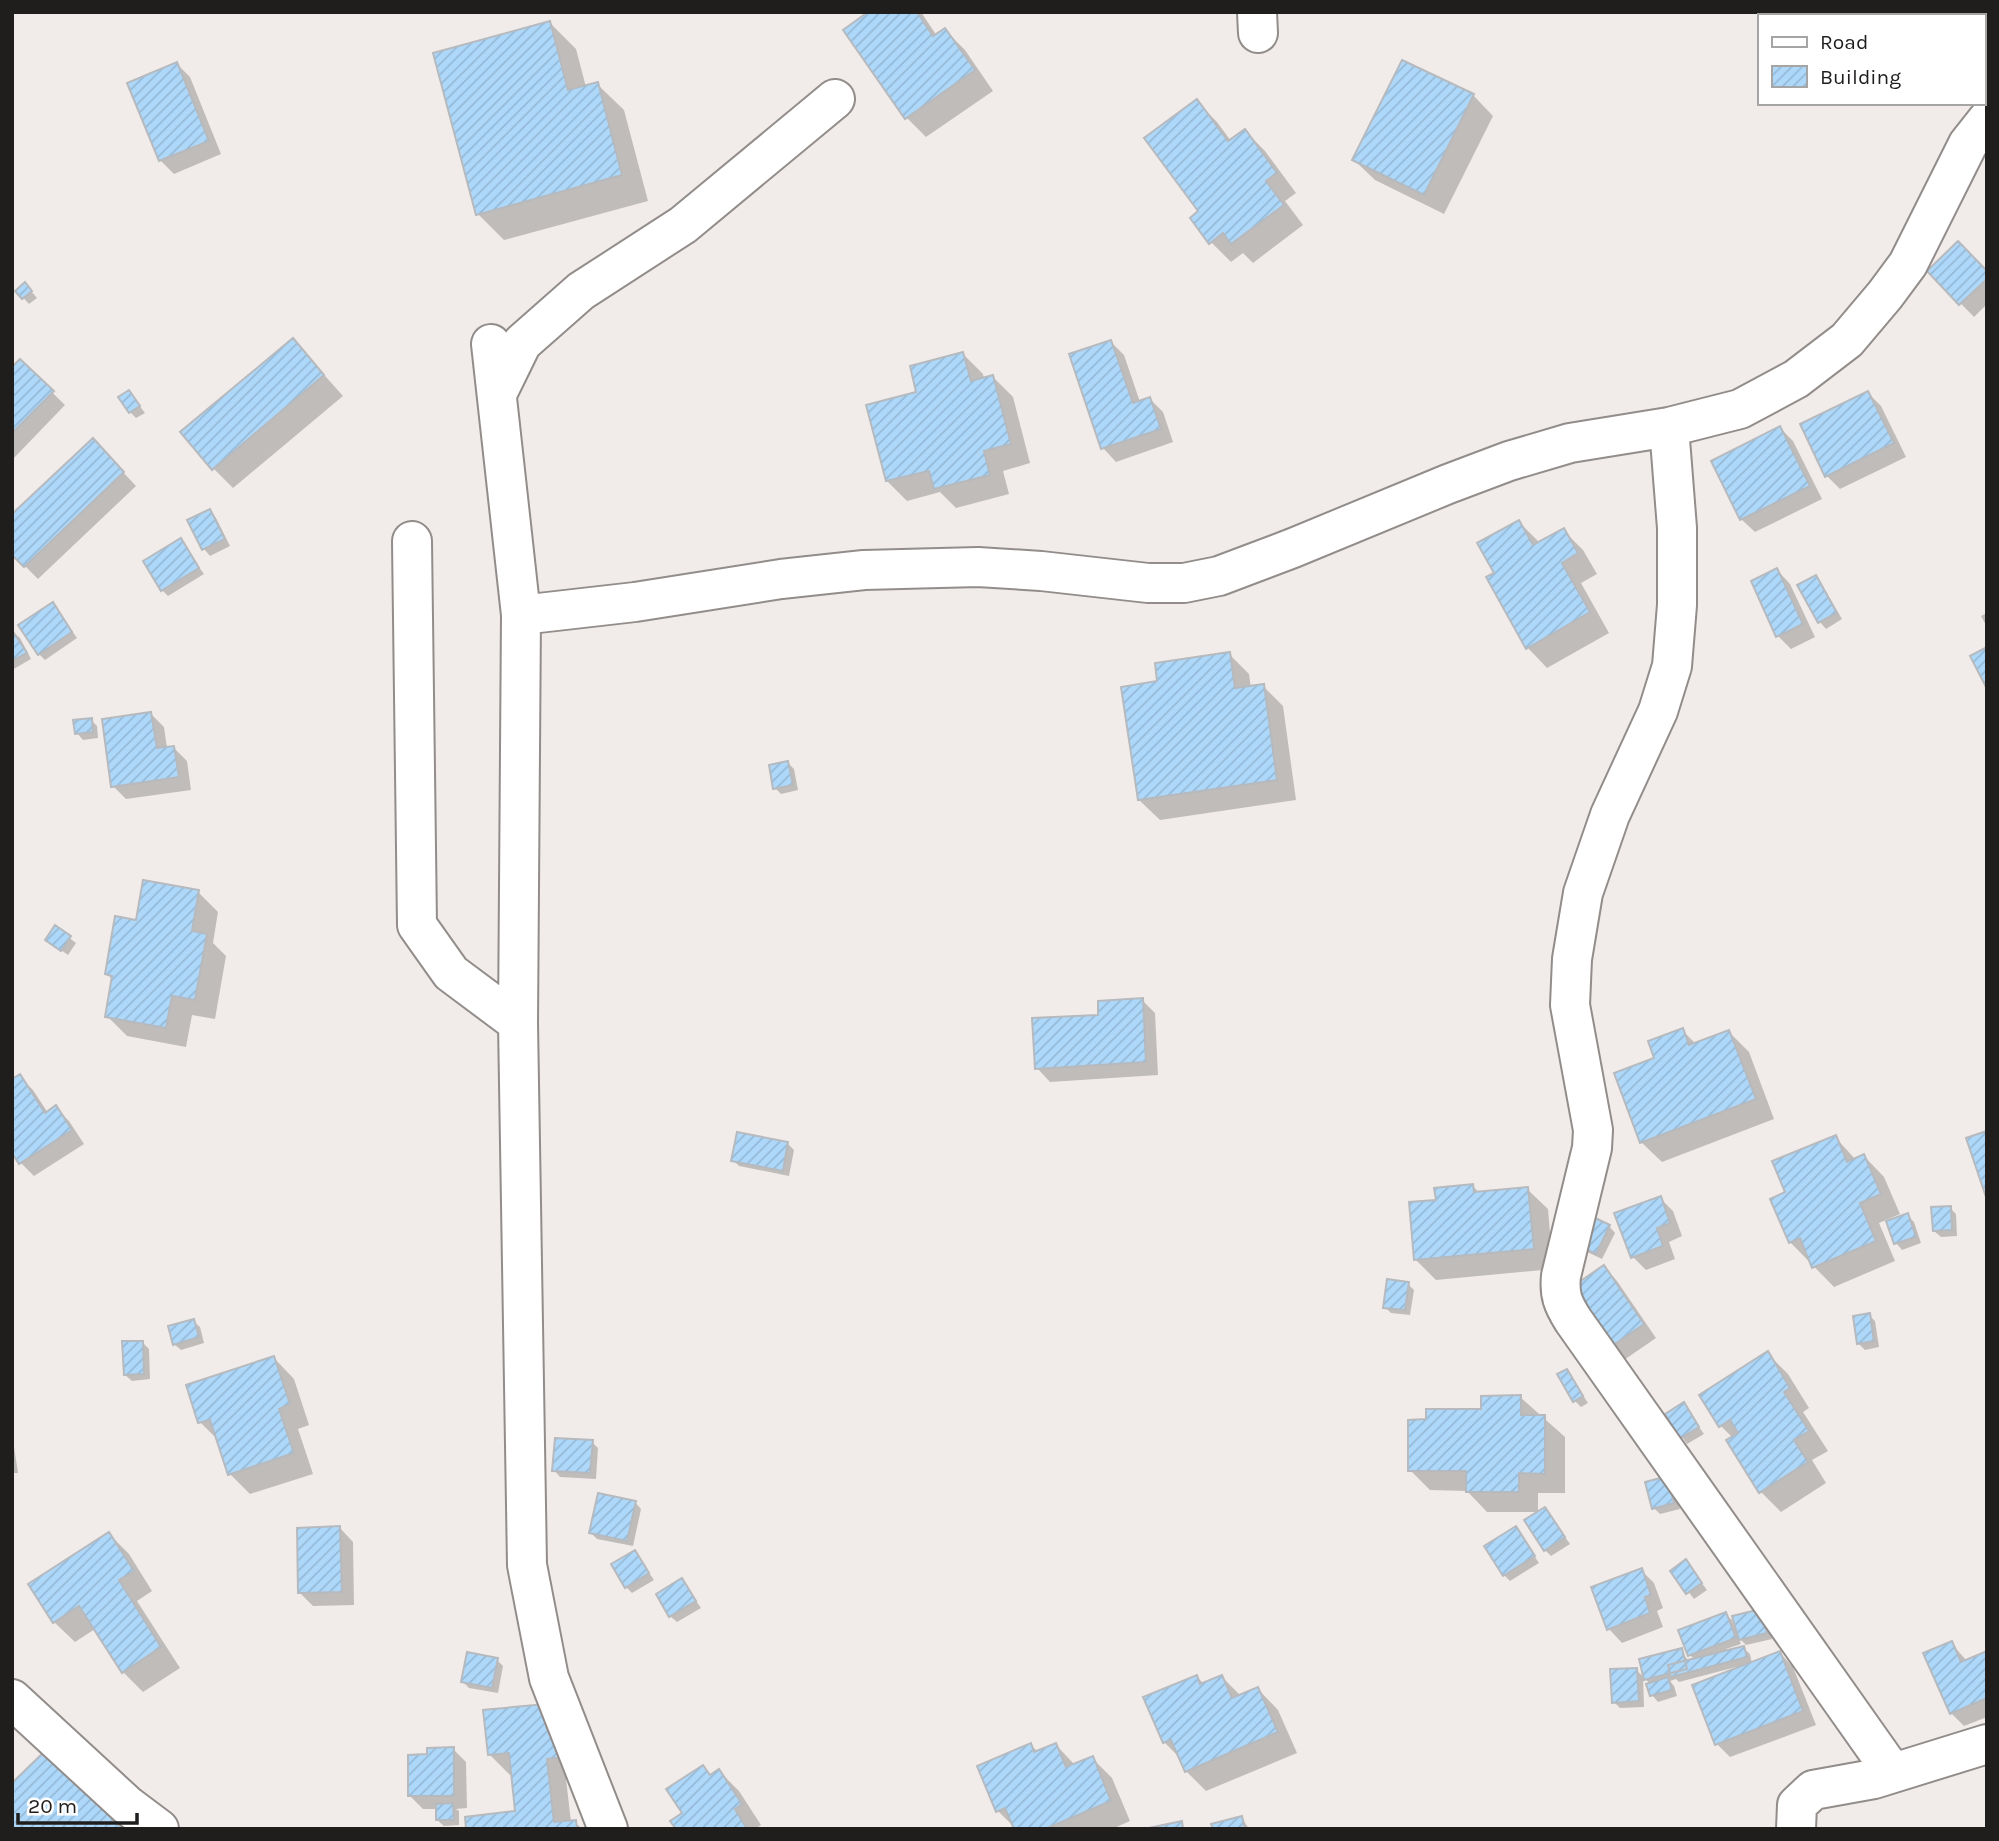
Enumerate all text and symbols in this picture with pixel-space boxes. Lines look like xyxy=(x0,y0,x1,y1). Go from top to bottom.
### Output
legend xyxy=(1758,14,1985,105)
text: Road xyxy=(1820,30,1868,54)
text: Building xyxy=(1820,65,1901,89)
scale bar xyxy=(18,1782,136,1826)
text: 20 m xyxy=(28,1794,77,1818)

